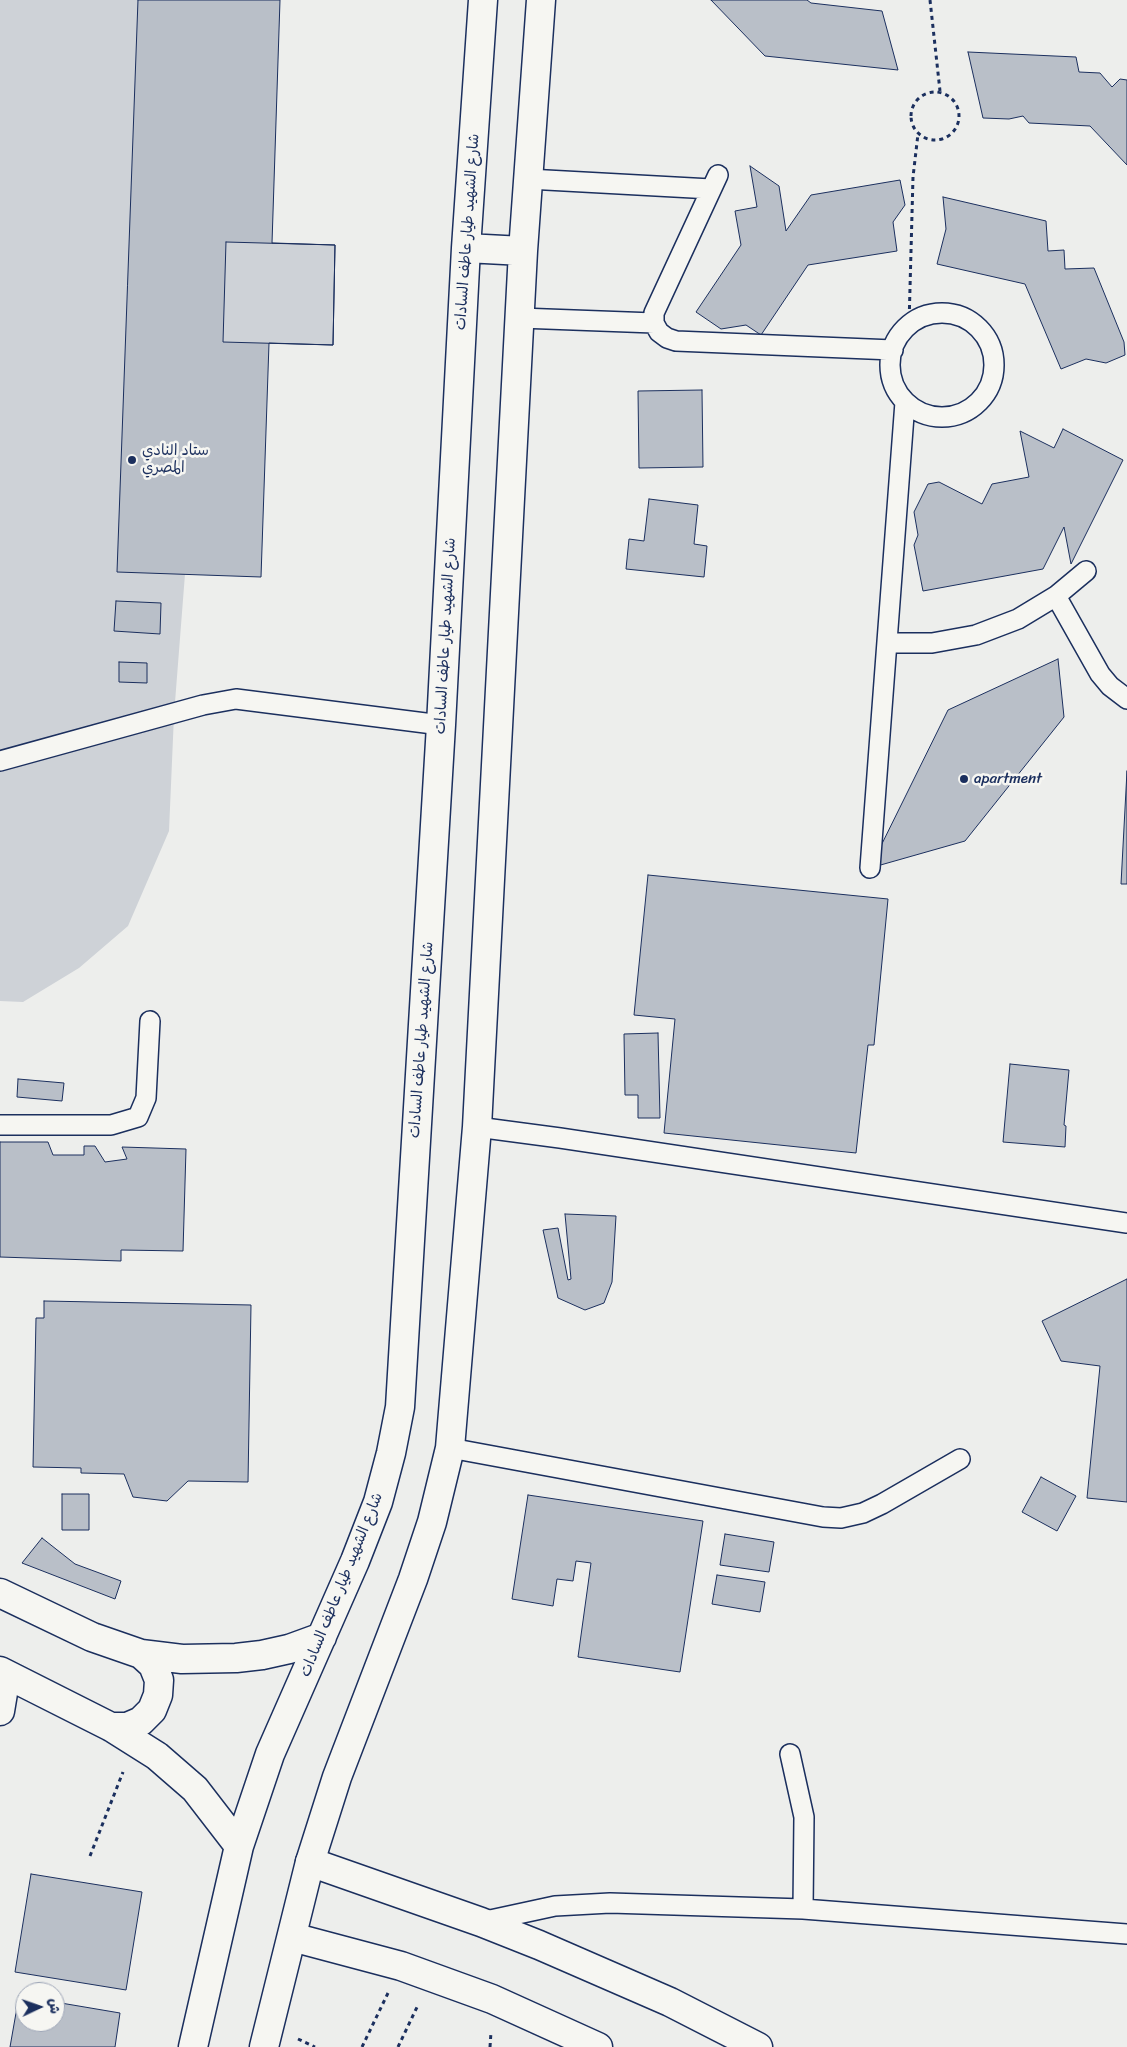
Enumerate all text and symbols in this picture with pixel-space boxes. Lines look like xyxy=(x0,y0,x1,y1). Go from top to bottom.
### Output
street label: شارع الشهيد طيار عاطف السادات xyxy=(452,133,484,331)
place label: ستاد النادي المصري xyxy=(142,442,209,477)
marker: ستاد النادي المصري xyxy=(126,454,138,466)
street label: شارع الشهيد طيار عاطف السادات xyxy=(432,537,460,735)
place label: apartment xyxy=(974,770,1042,788)
marker: apartment xyxy=(958,773,970,785)
street label: شارع الشهيد طيار عاطف السادات xyxy=(406,941,438,1139)
street label: شارع الشهيد طيار عاطف السادات xyxy=(297,1490,387,1680)
north arrow xyxy=(15,1982,65,2032)
text: ش xyxy=(42,1998,67,2015)

